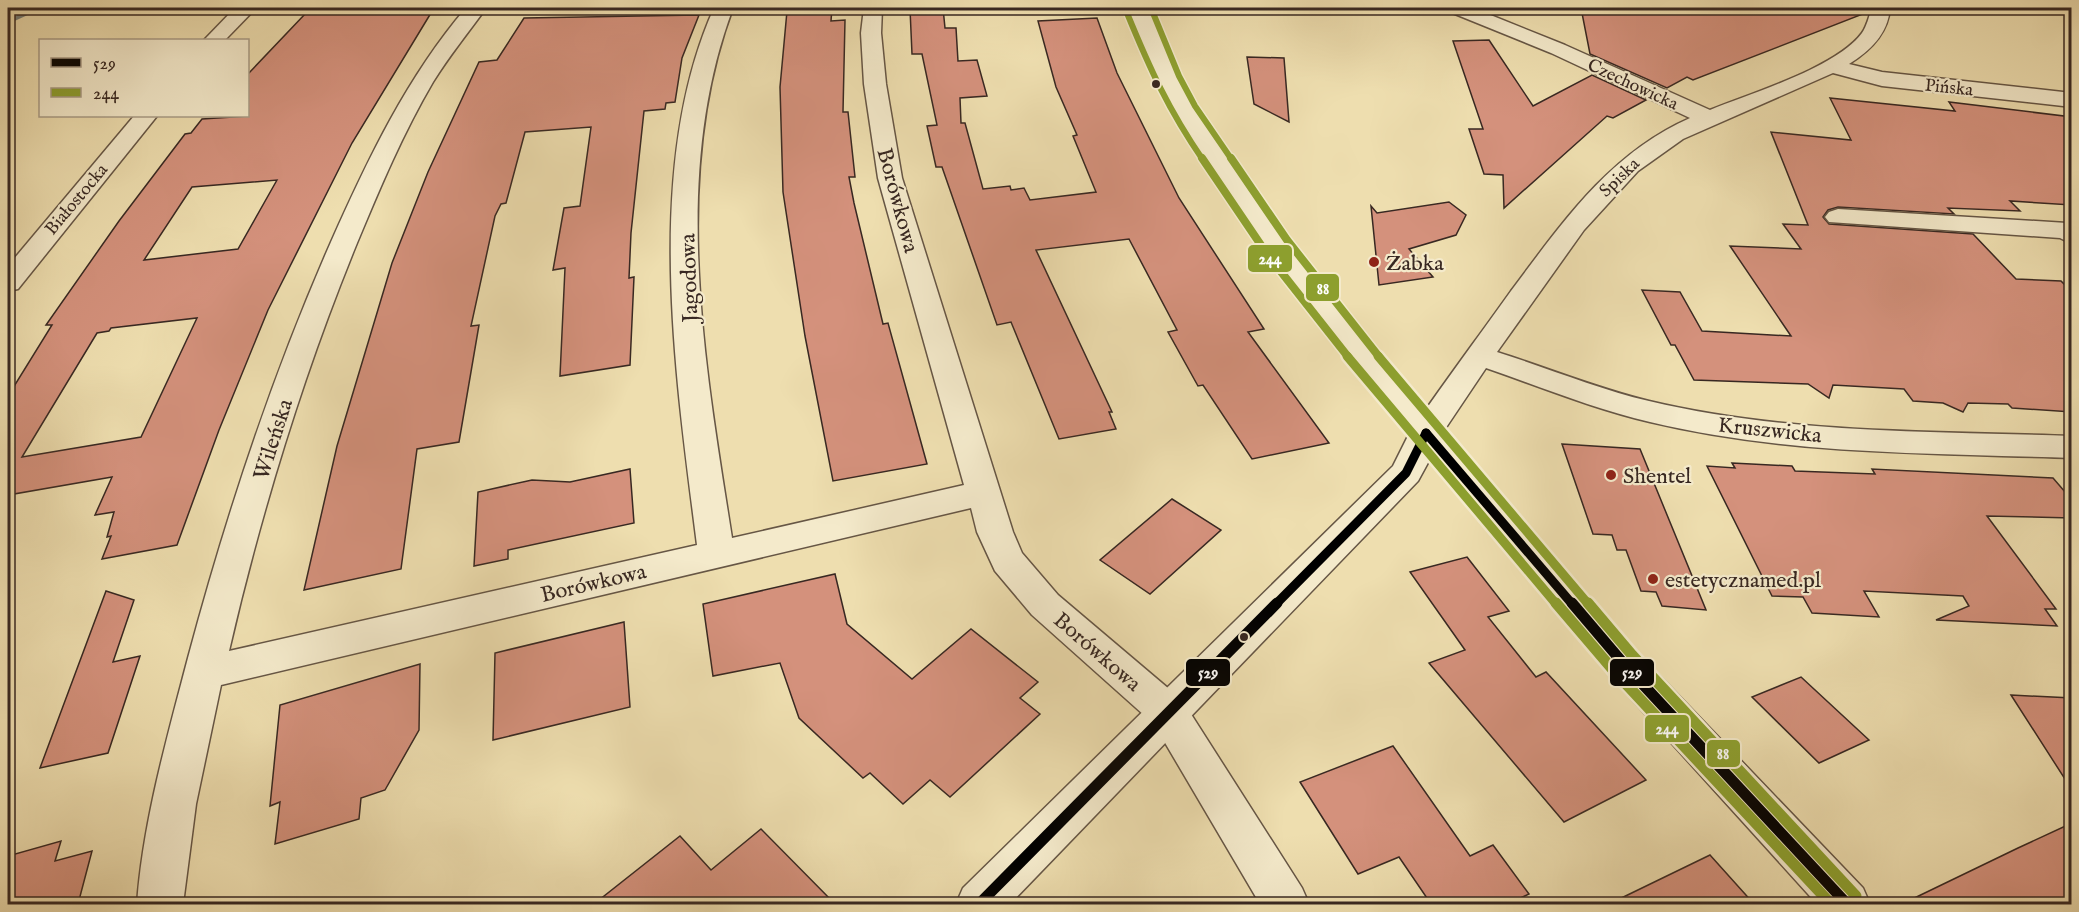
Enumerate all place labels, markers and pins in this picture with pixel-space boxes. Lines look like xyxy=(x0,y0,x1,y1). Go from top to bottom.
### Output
unlabelled marker xyxy=(1150,78,1162,90)
place label: Żabka xyxy=(1386,250,1444,278)
marker: Żabka xyxy=(1367,255,1381,269)
place label: Shentel xyxy=(1623,463,1691,491)
marker: Shentel xyxy=(1604,468,1618,482)
place label: estetycznamed.pl xyxy=(1665,567,1821,595)
marker: estetycznamed.pl xyxy=(1646,572,1660,586)
unlabelled marker xyxy=(1238,631,1250,643)

